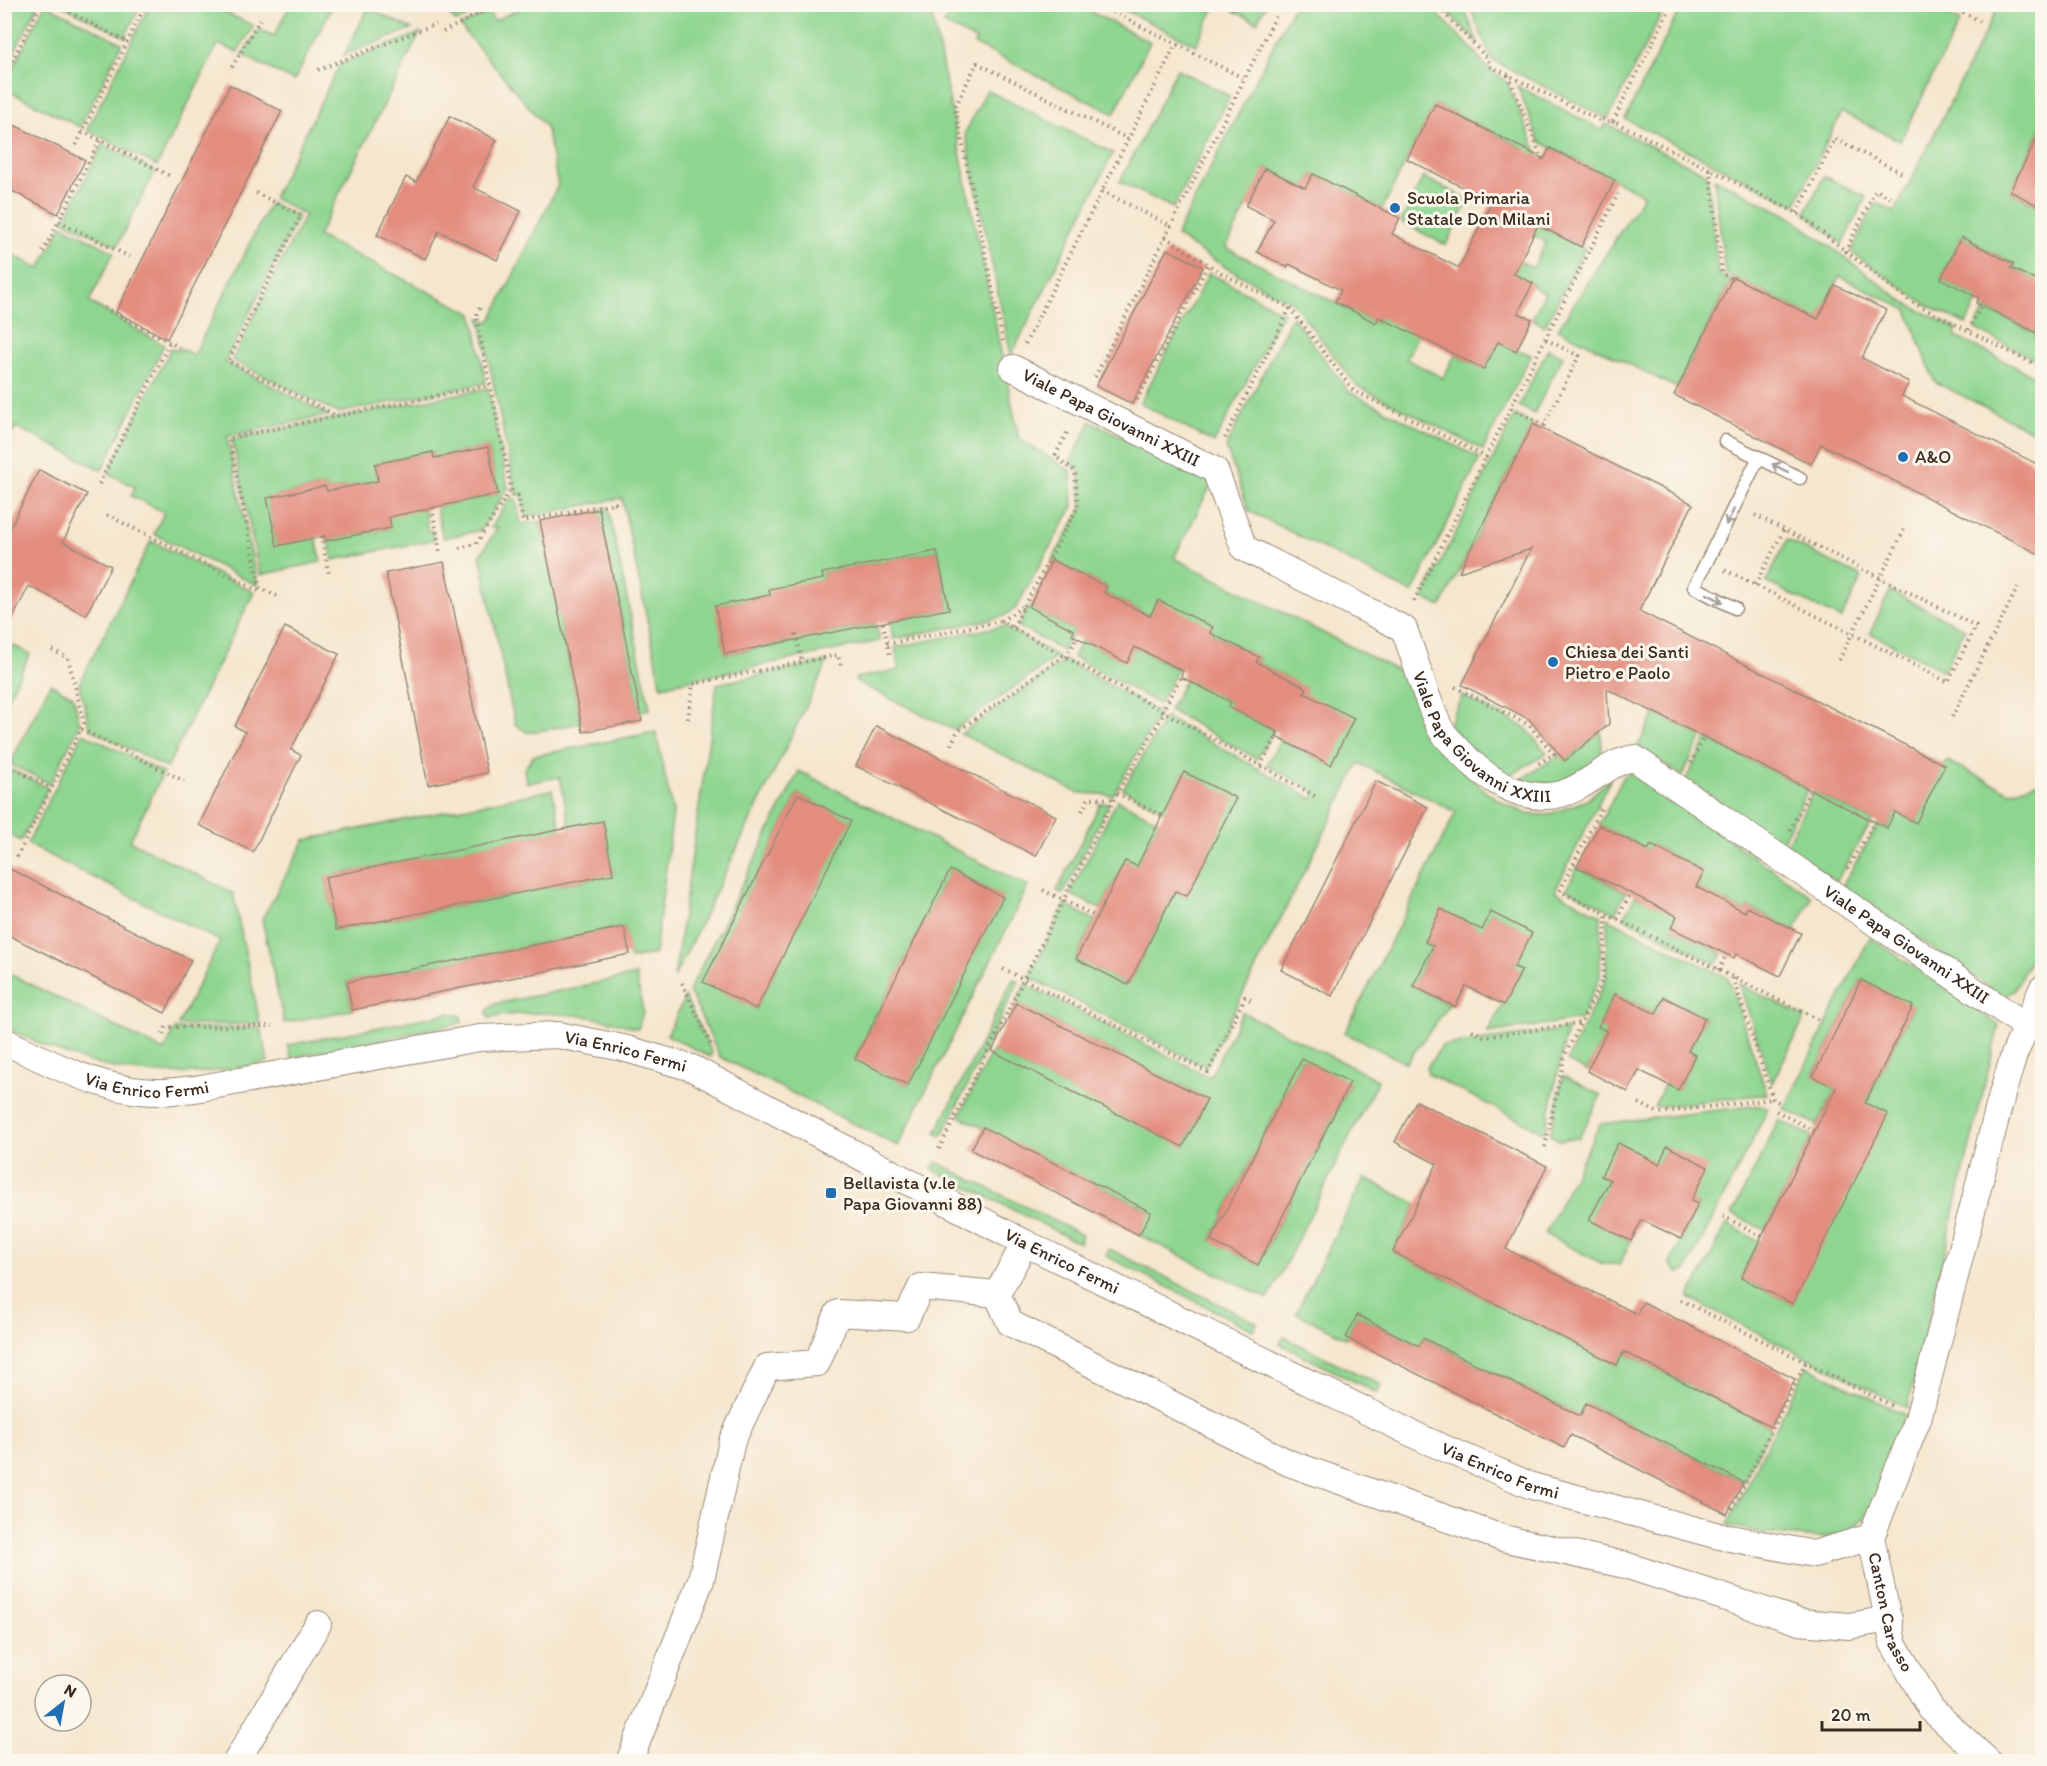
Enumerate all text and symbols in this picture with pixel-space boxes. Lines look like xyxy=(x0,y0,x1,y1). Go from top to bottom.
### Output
place label: Scuola Primaria Statale Don Milani xyxy=(1407,187,1550,230)
marker: Scuola Primaria Statale Don Milani xyxy=(1388,201,1402,215)
street label: Viale Papa Giovanni XXIII xyxy=(1019,364,1204,472)
place label: A&O xyxy=(1915,446,1951,468)
marker: A&O xyxy=(1896,450,1910,464)
one-way arrow xyxy=(1771,462,1789,473)
one-way arrow xyxy=(1723,508,1735,526)
one-way arrow xyxy=(1705,592,1723,604)
place label: Chiesa dei Santi Pietro e Paolo xyxy=(1565,641,1689,684)
marker: Chiesa dei Santi Pietro e Paolo xyxy=(1546,655,1560,669)
street label: Viale Papa Giovanni XXIII xyxy=(1408,668,1552,807)
street label: Viale Papa Giovanni XXIII xyxy=(1819,880,1994,1009)
street label: Via Enrico Fermi xyxy=(563,1026,689,1077)
street label: Via Enrico Fermi xyxy=(82,1067,211,1103)
place label: Bellavista (v.le Papa Giovanni 88) xyxy=(843,1172,983,1215)
marker: Bellavista (v.le Papa Giovanni 88) xyxy=(824,1186,838,1200)
street label: Via Enrico Fermi xyxy=(1001,1223,1123,1299)
street label: Via Enrico Fermi xyxy=(1438,1437,1562,1504)
street label: Canton Carasso xyxy=(1863,1550,1918,1676)
north arrow xyxy=(33,1673,93,1733)
text: N xyxy=(61,1680,80,1701)
scale bar xyxy=(1822,1694,1920,1732)
text: 20 m xyxy=(1831,1704,1871,1726)

